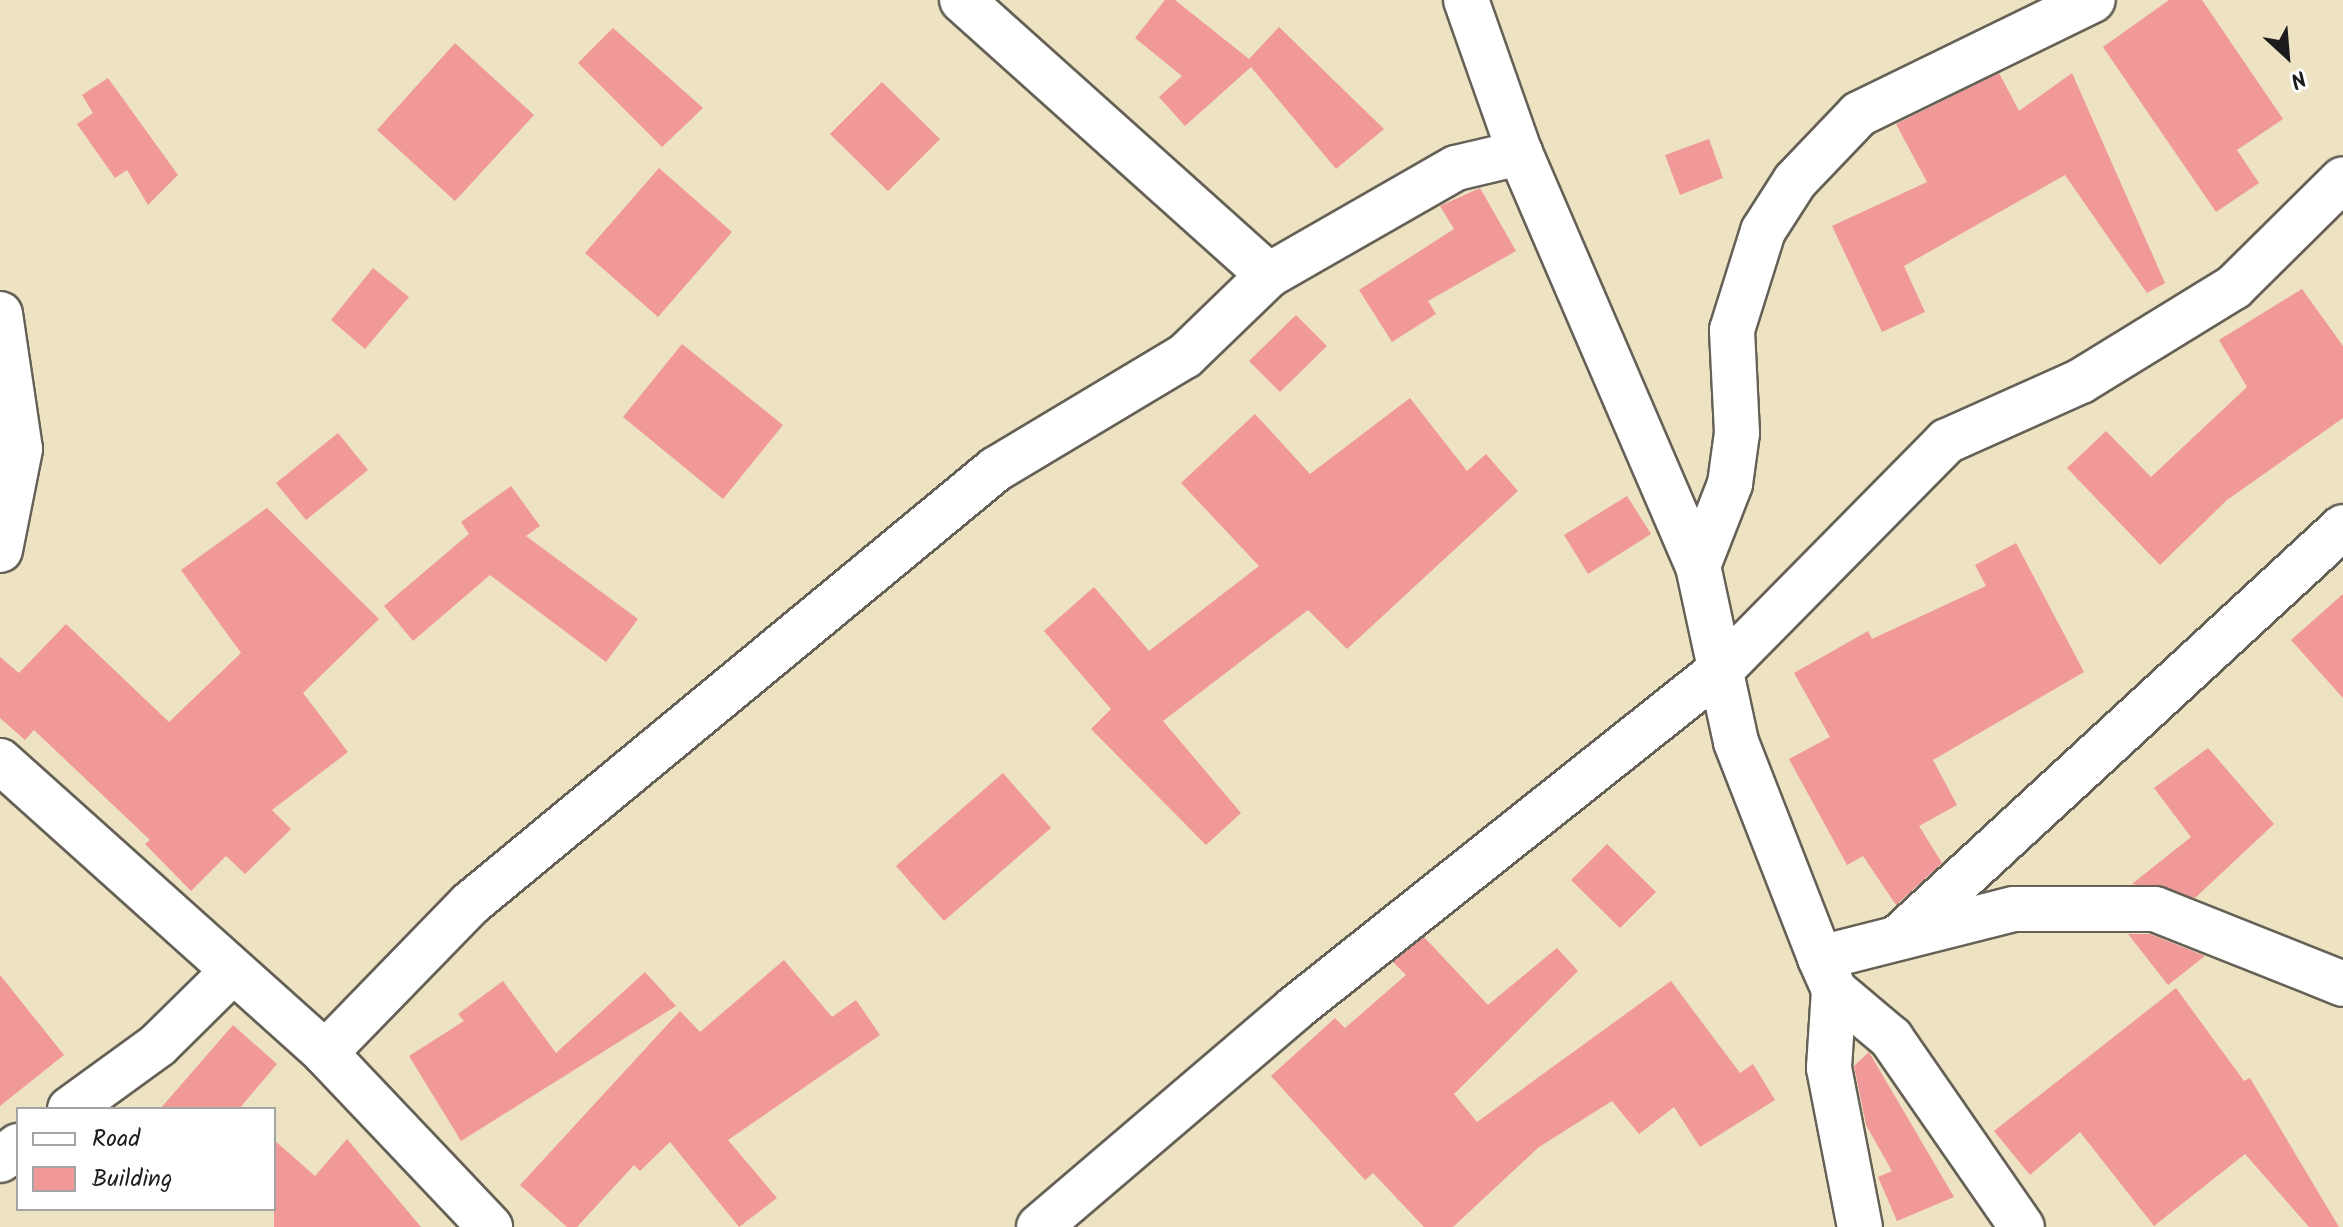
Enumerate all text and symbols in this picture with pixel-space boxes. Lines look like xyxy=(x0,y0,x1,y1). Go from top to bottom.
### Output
north arrow xyxy=(2247,16,2327,96)
text: N xyxy=(2284,59,2312,97)
legend xyxy=(16,1107,276,1211)
text: Road xyxy=(92,1120,140,1159)
text: Building xyxy=(92,1160,172,1199)

